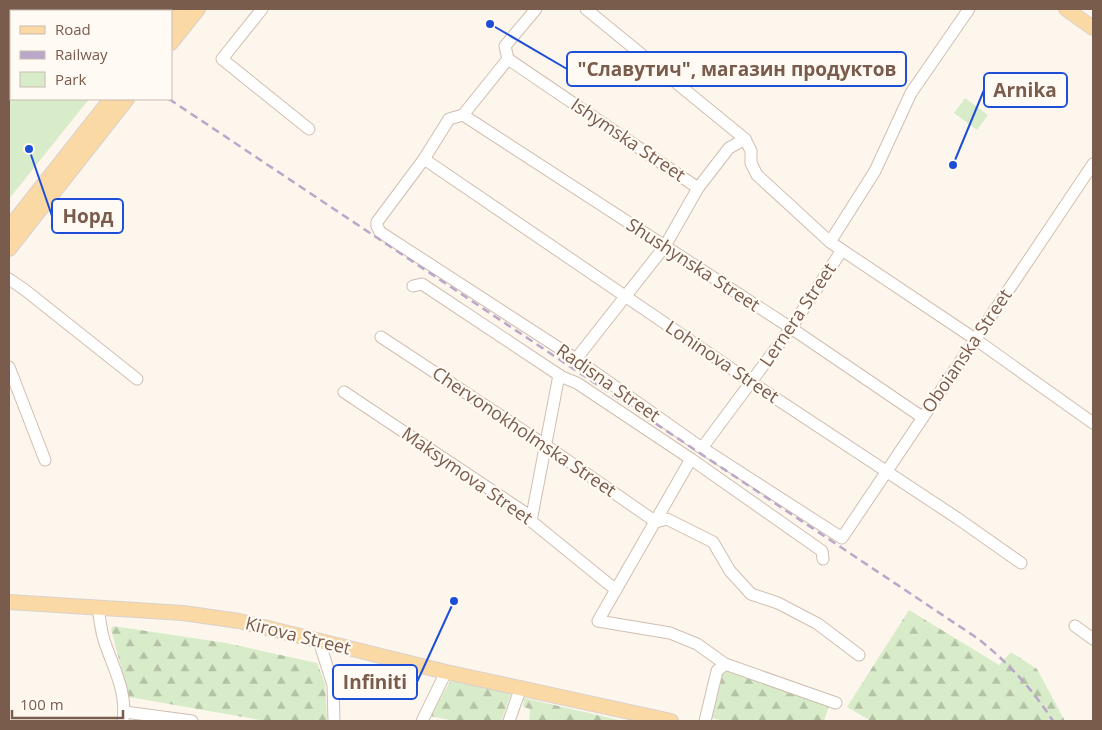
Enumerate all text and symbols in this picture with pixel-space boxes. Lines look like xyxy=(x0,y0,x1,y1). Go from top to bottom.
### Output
legend xyxy=(10,10,172,100)
text: Road xyxy=(55,19,91,39)
text: Railway xyxy=(55,44,108,64)
callout: "Славутич", магазин продуктов xyxy=(567,52,906,86)
text: "Славутич", магазин продуктов xyxy=(578,56,896,82)
text: Park xyxy=(55,69,86,89)
callout: Arnika xyxy=(984,73,1067,107)
text: Arnika xyxy=(993,77,1057,103)
street label: Ishymska Street xyxy=(567,92,691,186)
callout: Норд xyxy=(52,199,123,233)
text: Норд xyxy=(63,203,114,229)
street label: Shushynska Street xyxy=(622,212,765,316)
street label: Lernera Street xyxy=(754,258,841,371)
street label: Oboianska Street xyxy=(916,284,1016,417)
street label: Lohinova Street xyxy=(661,314,784,408)
street label: Radisna Street xyxy=(552,338,665,427)
street label: Chervonokholmska Street xyxy=(428,361,621,502)
street label: Maksymova Street xyxy=(397,421,538,529)
street label: Kirova Street xyxy=(243,610,353,660)
callout: Infiniti xyxy=(333,665,417,699)
text: Infiniti xyxy=(343,669,407,695)
scale bar xyxy=(12,688,124,720)
text: 100 m xyxy=(20,694,64,714)

